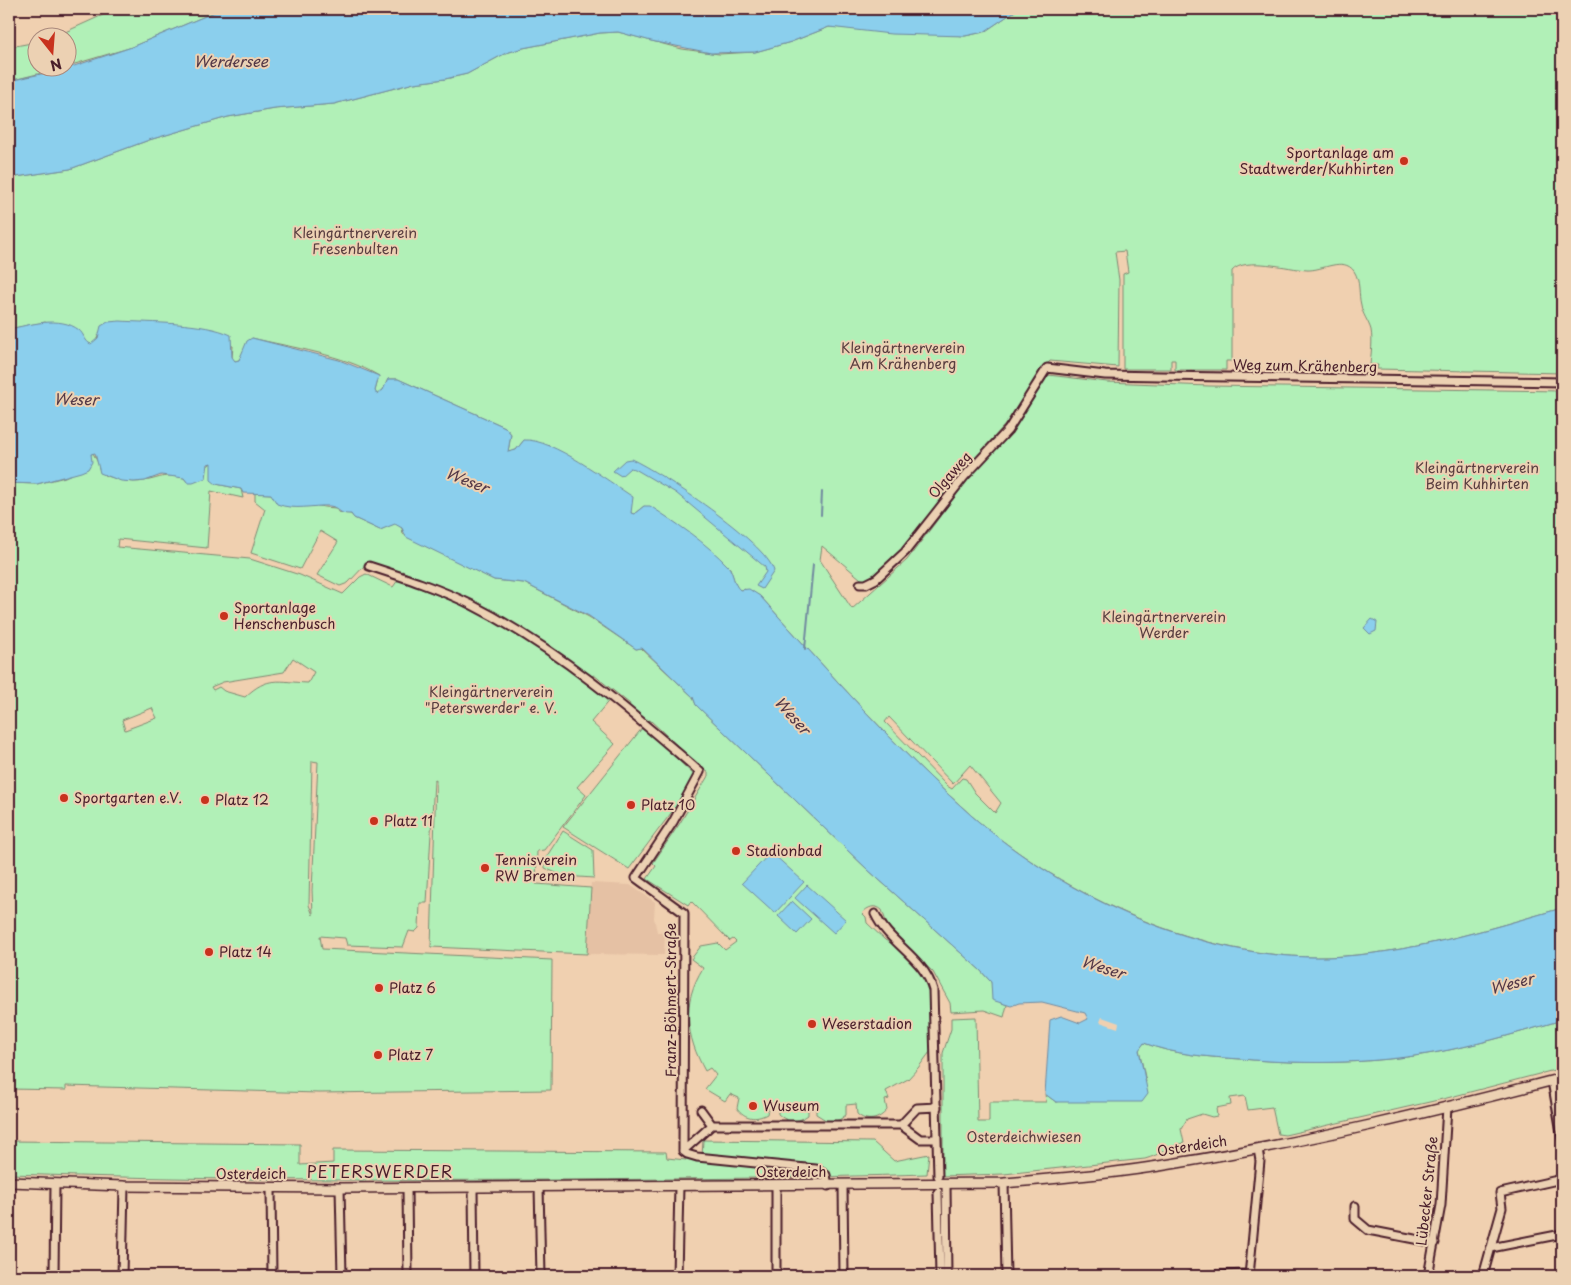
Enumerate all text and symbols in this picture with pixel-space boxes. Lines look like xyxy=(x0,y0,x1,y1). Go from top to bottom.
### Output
north arrow xyxy=(28,28,78,78)
water label: Werdersee xyxy=(194,49,269,72)
text: N xyxy=(48,53,64,77)
place label: Sportanlage am Stadtwerder/Kuhhirten xyxy=(1239,142,1394,179)
marker: Sportanlage am Stadtwerder/Kuhhirten xyxy=(1398,155,1410,167)
park label: Kleingärtnerverein Fresenbulten xyxy=(293,222,417,259)
park label: Kleingärtnerverein Am Krähenberg xyxy=(841,337,965,374)
street label: Weg zum Krähenberg xyxy=(1233,354,1377,377)
water label: Weser xyxy=(54,387,100,410)
street label: Olgaweg xyxy=(923,446,976,503)
park label: Kleingärtnerverein Beim Kuhhirten xyxy=(1415,457,1539,494)
water label: Weser xyxy=(443,461,494,499)
place label: Sportanlage Henschenbusch xyxy=(234,597,335,634)
park label: Kleingärtnerverein Werder xyxy=(1102,606,1226,643)
marker: Sportanlage Henschenbusch xyxy=(218,610,230,622)
park label: Kleingärtnerverein "Peterswerder" e. V. xyxy=(425,681,557,718)
water label: Weser xyxy=(770,691,818,741)
place label: Sportgarten e.V. xyxy=(74,787,182,808)
place label: Platz 12 xyxy=(215,789,269,810)
marker: Sportgarten e.V. xyxy=(58,792,70,804)
marker: Platz 12 xyxy=(199,794,211,806)
place label: Platz 10 xyxy=(641,794,695,815)
marker: Platz 10 xyxy=(625,799,637,811)
place label: Platz 11 xyxy=(384,810,433,831)
marker: Platz 11 xyxy=(368,815,380,827)
place label: Stadionbad xyxy=(746,840,822,861)
marker: Stadionbad xyxy=(730,845,742,857)
place label: Tennisverein RW Bremen xyxy=(495,849,577,886)
marker: Tennisverein RW Bremen xyxy=(479,862,491,874)
street label: Franz-Böhmert-Straße xyxy=(660,923,681,1077)
place label: Platz 14 xyxy=(219,941,272,962)
marker: Platz 14 xyxy=(203,946,215,958)
water label: Weser xyxy=(1079,949,1130,985)
water label: Weser xyxy=(1487,966,1538,999)
place label: Platz 6 xyxy=(389,977,436,998)
marker: Platz 6 xyxy=(373,982,385,994)
place label: Weserstadion xyxy=(822,1013,912,1034)
marker: Weserstadion xyxy=(806,1018,818,1030)
place label: Platz 7 xyxy=(388,1044,433,1065)
marker: Platz 7 xyxy=(372,1049,384,1061)
place label: Wuseum xyxy=(763,1095,820,1116)
marker: Wuseum xyxy=(747,1100,759,1112)
park label: Osterdeichwiesen xyxy=(967,1126,1081,1147)
street label: Osterdeich xyxy=(1155,1130,1228,1161)
street label: Lübecker Straße xyxy=(1410,1135,1443,1247)
district label: PETERSWERDER xyxy=(307,1159,453,1183)
street label: Osterdeich xyxy=(756,1161,826,1182)
street label: Osterdeich xyxy=(216,1163,286,1184)

